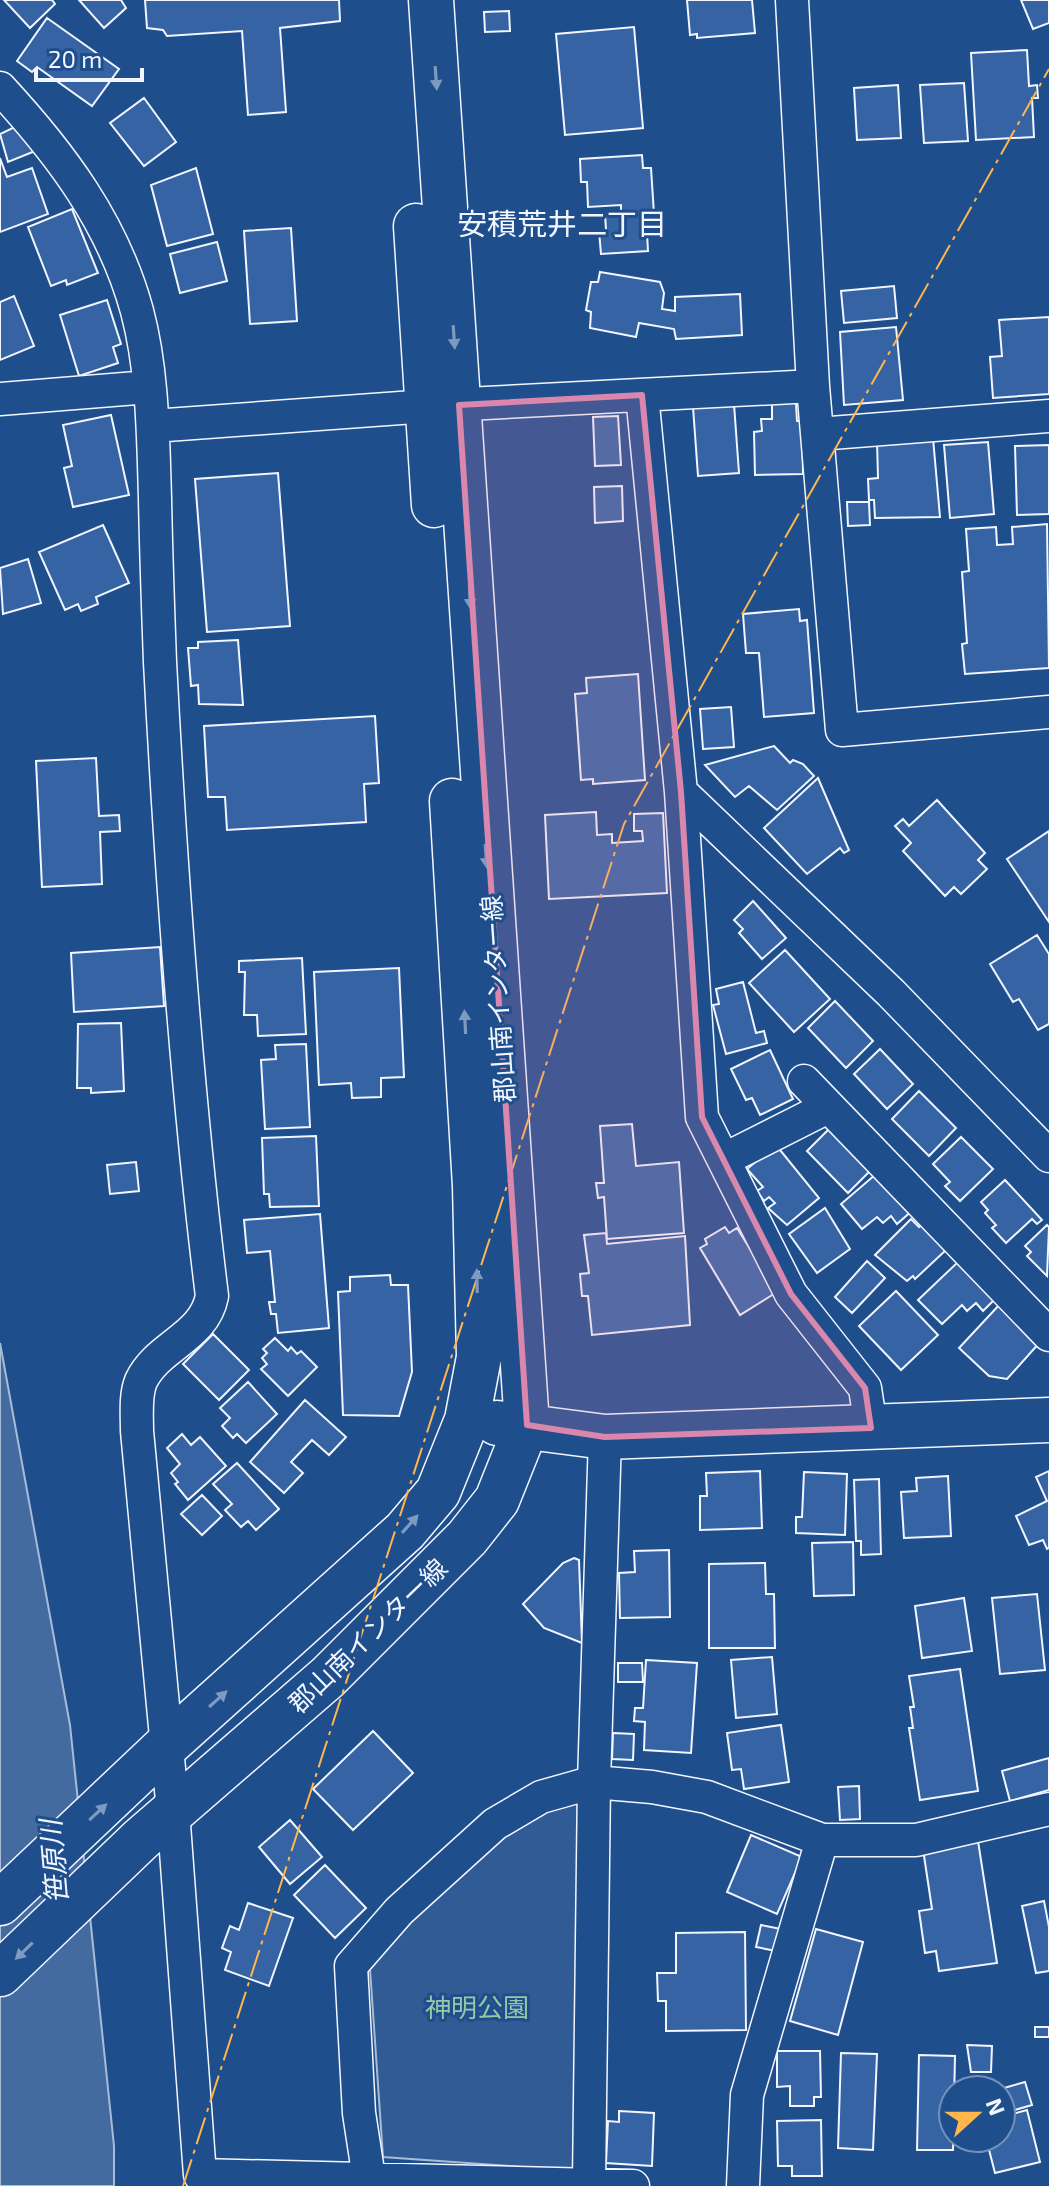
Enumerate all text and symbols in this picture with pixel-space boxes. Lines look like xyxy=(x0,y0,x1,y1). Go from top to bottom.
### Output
scale bar xyxy=(36,32,142,82)
text: 20 m xyxy=(48,44,102,73)
one-way arrow xyxy=(430,66,443,91)
district label: 安積荒井二丁目 xyxy=(457,205,667,241)
one-way arrow xyxy=(448,325,461,350)
one-way arrow xyxy=(464,585,477,610)
one-way arrow xyxy=(480,844,493,869)
street label: 郡山南インター線 xyxy=(474,894,520,1104)
one-way arrow xyxy=(458,1009,471,1034)
one-way arrow xyxy=(471,1268,484,1293)
one-way arrow xyxy=(401,1515,419,1534)
street label: 郡山南インター線 xyxy=(281,1552,453,1718)
one-way arrow xyxy=(208,1690,227,1708)
one-way arrow xyxy=(88,1803,107,1821)
water label: 笹原川 xyxy=(32,1816,74,1905)
one-way arrow xyxy=(15,1942,34,1960)
park label: 神明公園 xyxy=(425,1991,529,2022)
north arrow xyxy=(937,2074,1017,2154)
text: N xyxy=(982,2094,1012,2119)

